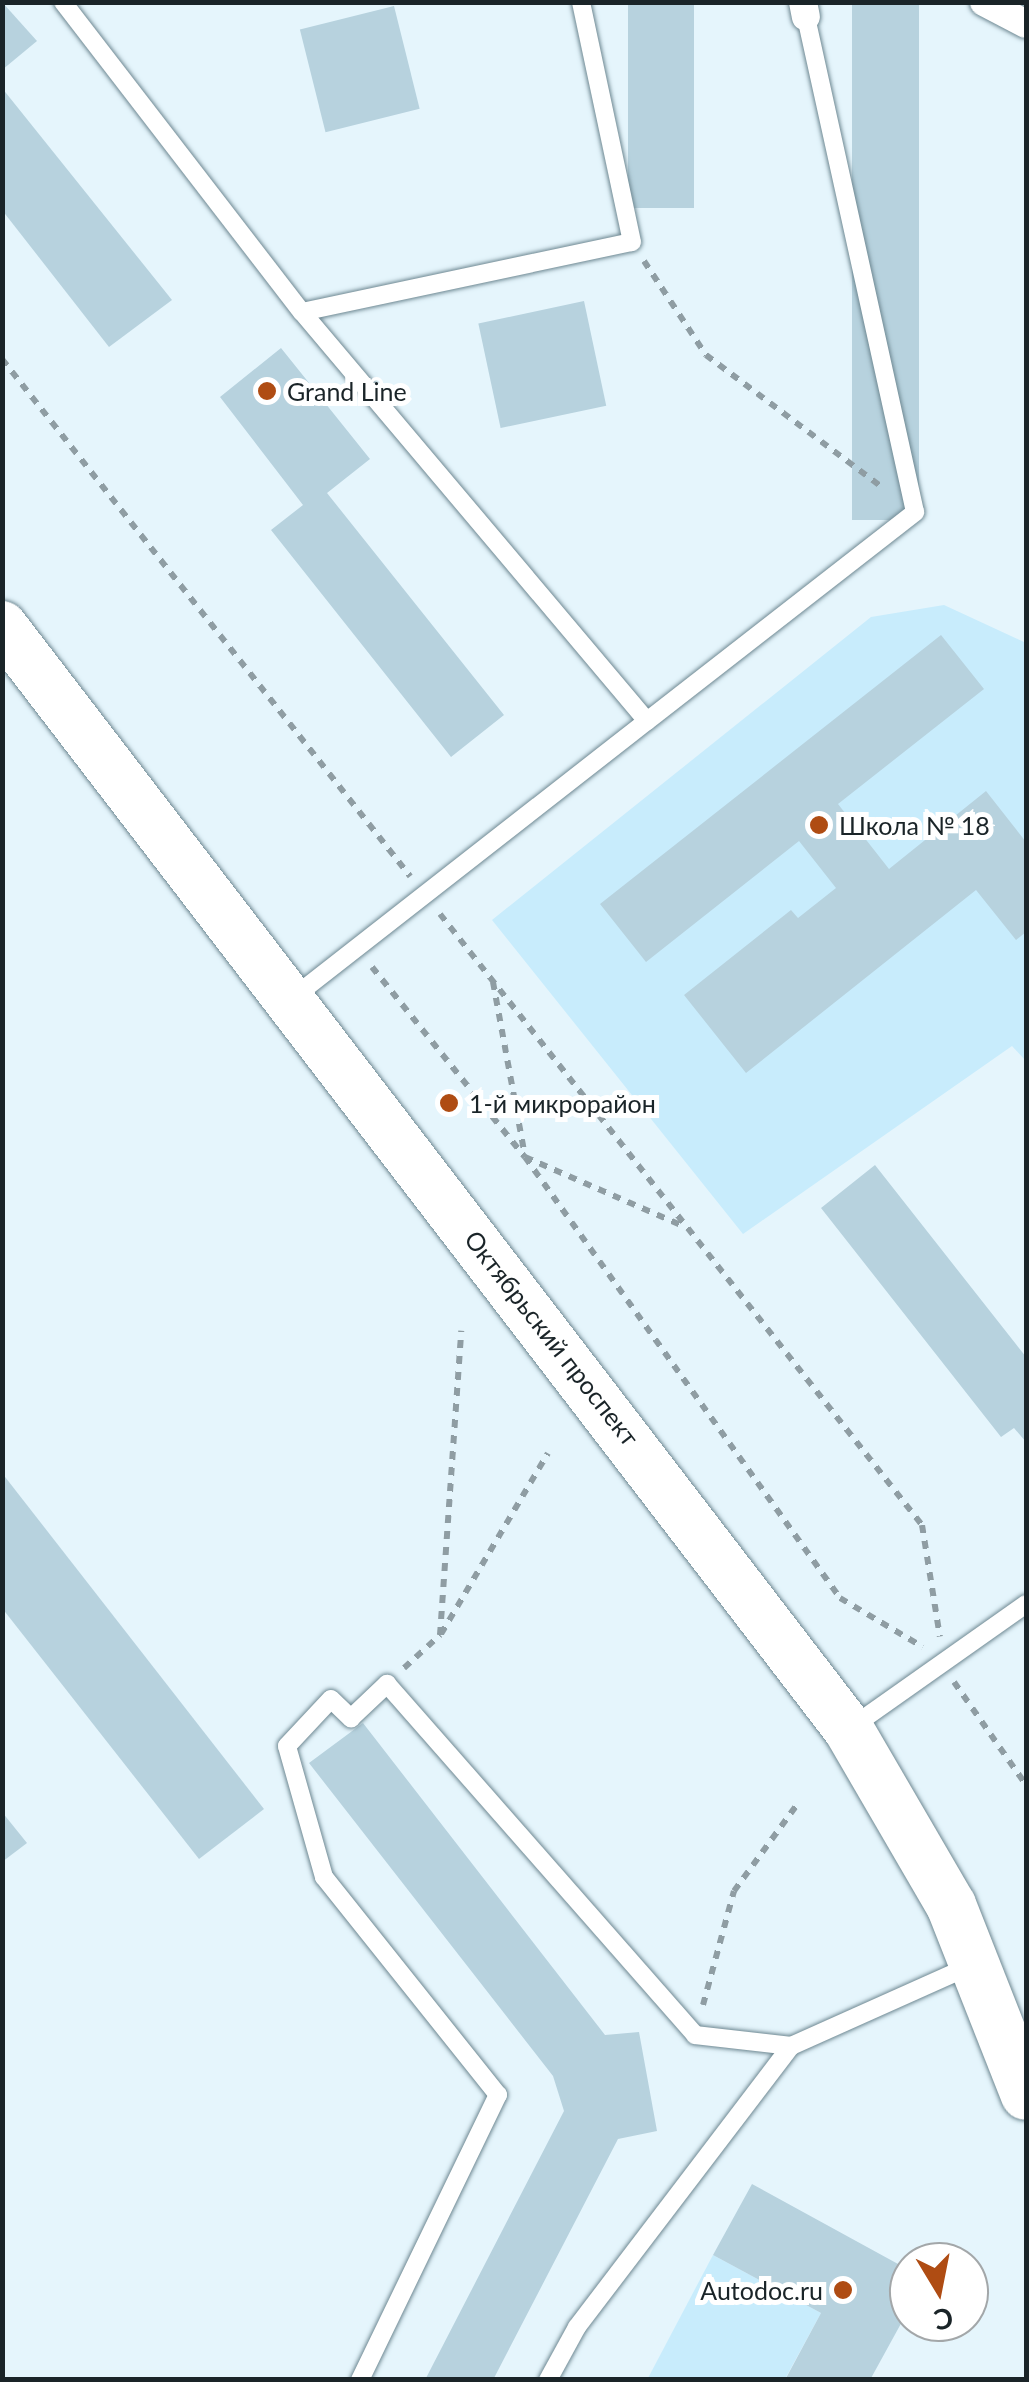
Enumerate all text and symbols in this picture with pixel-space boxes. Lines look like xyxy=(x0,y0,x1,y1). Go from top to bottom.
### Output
place label: Grand Line xyxy=(287,376,407,406)
marker: Grand Line xyxy=(256,380,278,402)
place label: Школа № 18 xyxy=(839,810,990,840)
marker: Школа № 18 xyxy=(808,814,830,836)
place label: 1-й микрорайон xyxy=(469,1088,656,1118)
marker: 1-й микрорайон xyxy=(438,1092,460,1114)
street label: Октябрьский проспект xyxy=(459,1224,645,1452)
north arrow xyxy=(889,2242,989,2342)
place label: Autodoc.ru xyxy=(700,2275,823,2305)
marker: Autodoc.ru xyxy=(832,2279,854,2301)
text: С xyxy=(932,2301,956,2338)

